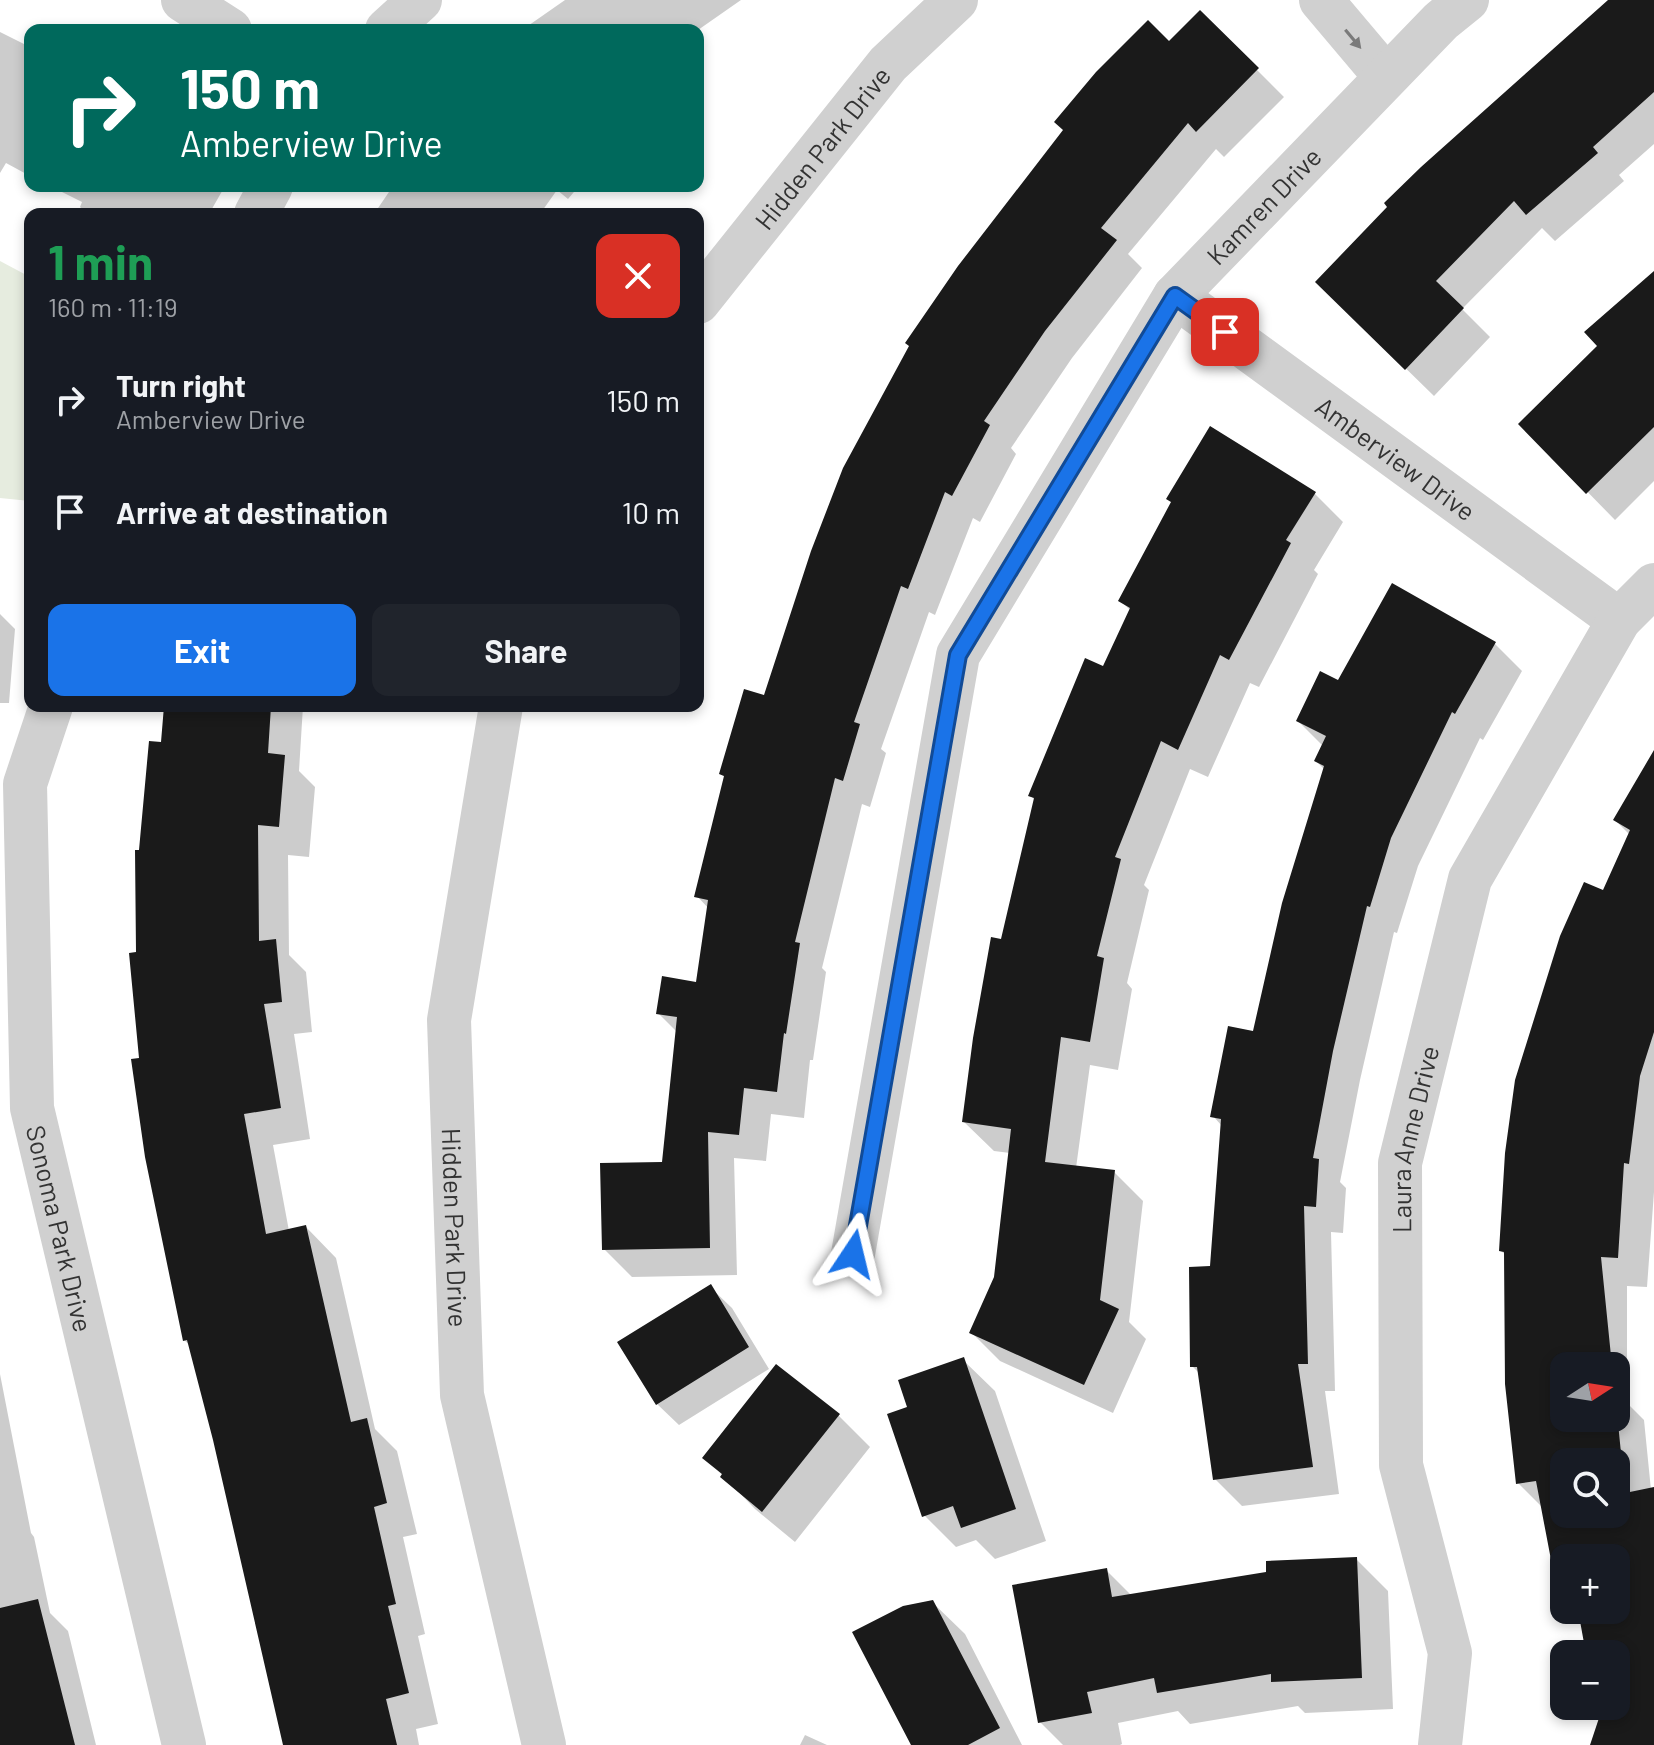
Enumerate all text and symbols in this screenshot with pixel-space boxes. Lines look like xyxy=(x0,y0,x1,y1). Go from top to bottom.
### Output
one-way arrow xyxy=(1344,29,1362,48)
text: 150 m xyxy=(180,53,320,120)
icon: right xyxy=(48,56,152,160)
street label: Hidden Park Drive xyxy=(747,60,896,235)
text: Amberview Drive xyxy=(180,121,443,164)
street label: Kamren Drive xyxy=(1199,140,1327,270)
text: 1 min xyxy=(48,232,153,290)
button: close xyxy=(596,234,680,318)
text: 160 m · 11:19 xyxy=(48,291,177,322)
pin xyxy=(1191,298,1259,366)
icon: arrive xyxy=(1203,310,1247,354)
text: Turn right xyxy=(116,367,246,403)
icon: right xyxy=(48,378,92,422)
text: 150 m xyxy=(606,382,680,418)
street label: Amberview Drive xyxy=(1311,389,1482,526)
text: Amberview Drive xyxy=(116,403,306,434)
icon: arrive xyxy=(48,490,92,534)
text: Arrive at destination xyxy=(116,494,388,530)
text: 10 m xyxy=(622,494,680,530)
button: Exit xyxy=(48,604,356,696)
button: Share xyxy=(372,604,680,696)
street label: Laura Anne Drive xyxy=(1385,1042,1444,1233)
street label: Sonoma Park Drive xyxy=(21,1122,100,1335)
street label: Hidden Park Drive xyxy=(437,1127,475,1328)
position arrow xyxy=(811,1212,895,1296)
north arrow xyxy=(1550,1352,1630,1432)
map controls xyxy=(1550,1352,1630,1720)
button: search xyxy=(1550,1448,1630,1528)
button: + xyxy=(1550,1544,1630,1624)
button: − xyxy=(1550,1640,1630,1720)

